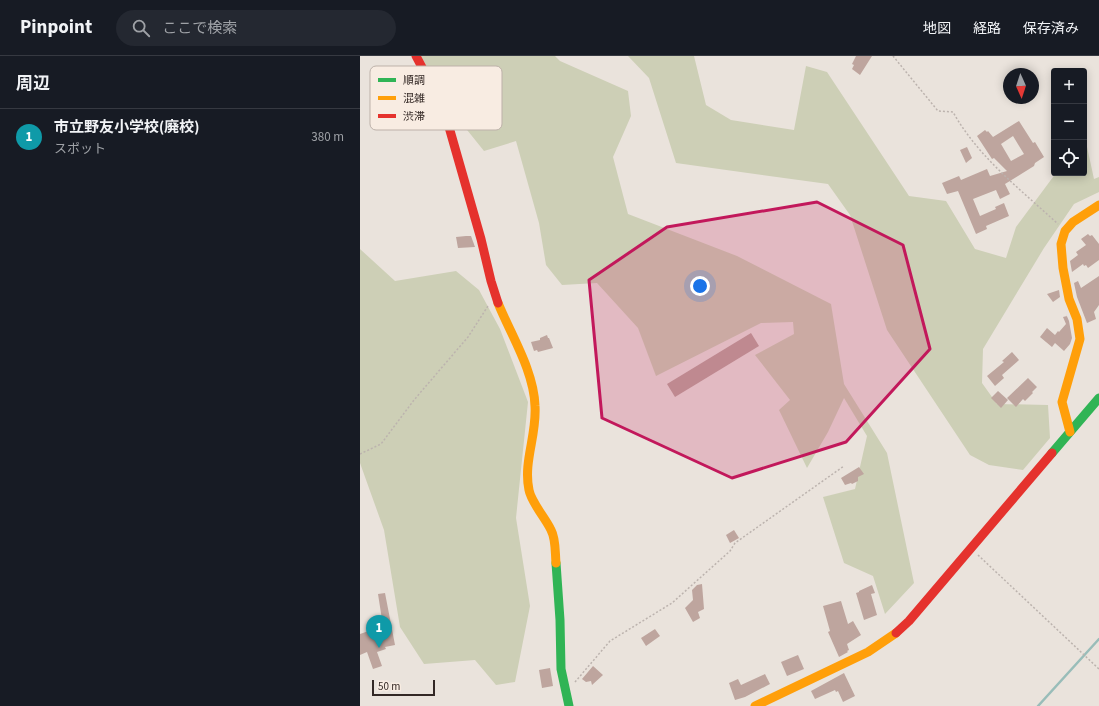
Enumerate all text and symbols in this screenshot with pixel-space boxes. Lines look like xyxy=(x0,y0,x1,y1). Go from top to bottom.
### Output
search box xyxy=(116,10,396,46)
text: Pinpoint xyxy=(20,14,92,41)
icon: search xyxy=(130,17,152,39)
text: ここで検索 xyxy=(162,18,237,39)
text: 地図 xyxy=(923,19,951,39)
text: 経路 xyxy=(973,19,1001,39)
text: 保存済み xyxy=(1023,19,1079,39)
legend xyxy=(370,66,502,130)
north arrow xyxy=(1003,68,1039,104)
map controls xyxy=(1051,68,1087,176)
button: + xyxy=(1051,68,1087,104)
text: 周辺 xyxy=(16,72,50,96)
text: 順調 xyxy=(403,73,425,88)
text: 混雑 xyxy=(403,91,425,106)
button: − xyxy=(1051,104,1087,140)
text: 渋滞 xyxy=(403,109,425,124)
text: 市立野友小学校(廃校) xyxy=(54,117,199,138)
text: 1 xyxy=(26,128,32,146)
text: 380 m xyxy=(311,128,344,146)
text: スポット xyxy=(54,140,106,158)
button: locate xyxy=(1051,140,1087,176)
your location xyxy=(690,276,710,296)
pin: 1 xyxy=(366,615,392,648)
scale bar xyxy=(372,678,435,697)
text: 50 m xyxy=(378,679,400,694)

